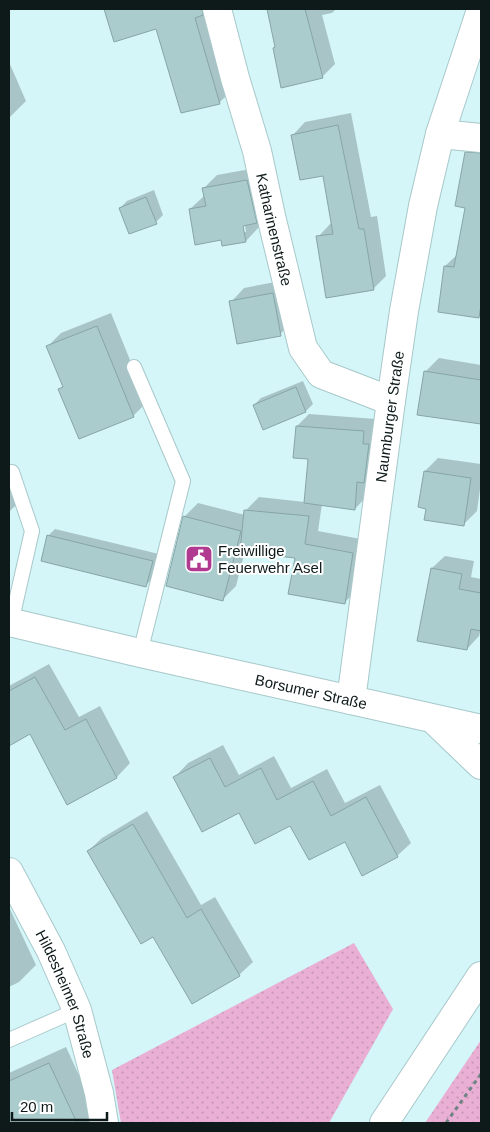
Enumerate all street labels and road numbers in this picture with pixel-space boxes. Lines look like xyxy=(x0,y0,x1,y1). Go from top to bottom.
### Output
street label: Katharinenstraße xyxy=(254,172,296,288)
street label: Naumburger Straße xyxy=(372,350,407,483)
street label: Borsumer Straße xyxy=(254,670,369,712)
street label: Hildesheimer Straße xyxy=(33,927,98,1060)

